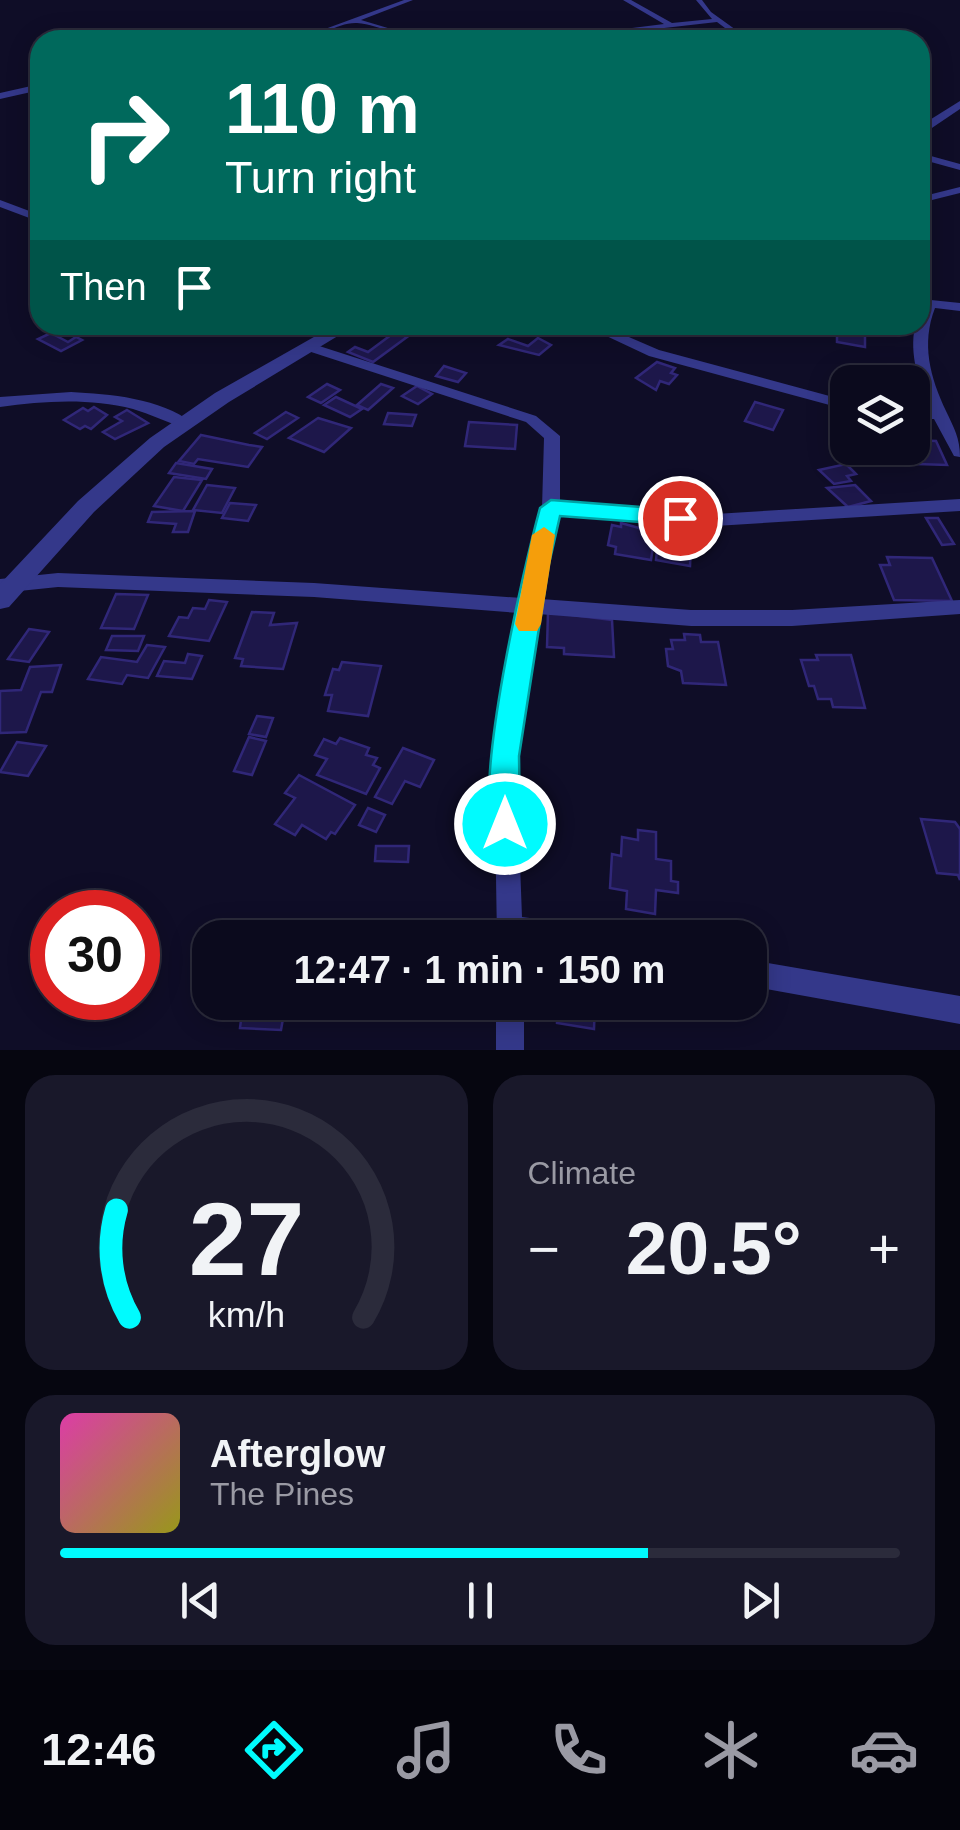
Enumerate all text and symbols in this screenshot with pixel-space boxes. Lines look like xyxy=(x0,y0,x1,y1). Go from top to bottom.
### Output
icon: right xyxy=(60,70,190,200)
text: 110 m xyxy=(225,70,420,148)
text: Turn right xyxy=(225,152,416,203)
icon: arrive xyxy=(167,260,222,315)
text: Then xyxy=(60,266,147,308)
map controls xyxy=(830,365,930,465)
button: layers xyxy=(830,365,930,465)
pin xyxy=(638,476,723,561)
icon: arrive xyxy=(653,491,708,546)
position arrow xyxy=(453,772,557,876)
speed limit sign: 30 xyxy=(30,890,160,1020)
text: 12:47 · 1 min · 150 m xyxy=(294,949,665,991)
text: Climate xyxy=(528,1155,636,1191)
text: 27 xyxy=(188,1181,304,1297)
text: 20.5° xyxy=(626,1206,802,1290)
text: − xyxy=(528,1218,560,1280)
text: + xyxy=(868,1218,900,1280)
text: km/h xyxy=(208,1295,285,1335)
text: Afterglow xyxy=(210,1433,385,1475)
text: The Pines xyxy=(210,1476,354,1512)
icon: previous xyxy=(173,1573,228,1628)
icon: pause xyxy=(453,1573,508,1628)
icon: next xyxy=(733,1573,788,1628)
icon: directions xyxy=(239,1715,309,1785)
icon: music xyxy=(391,1715,461,1785)
icon: phone xyxy=(544,1715,614,1785)
icon: climate xyxy=(696,1715,766,1785)
icon: car xyxy=(849,1715,919,1785)
text: 12:46 xyxy=(41,1724,156,1775)

